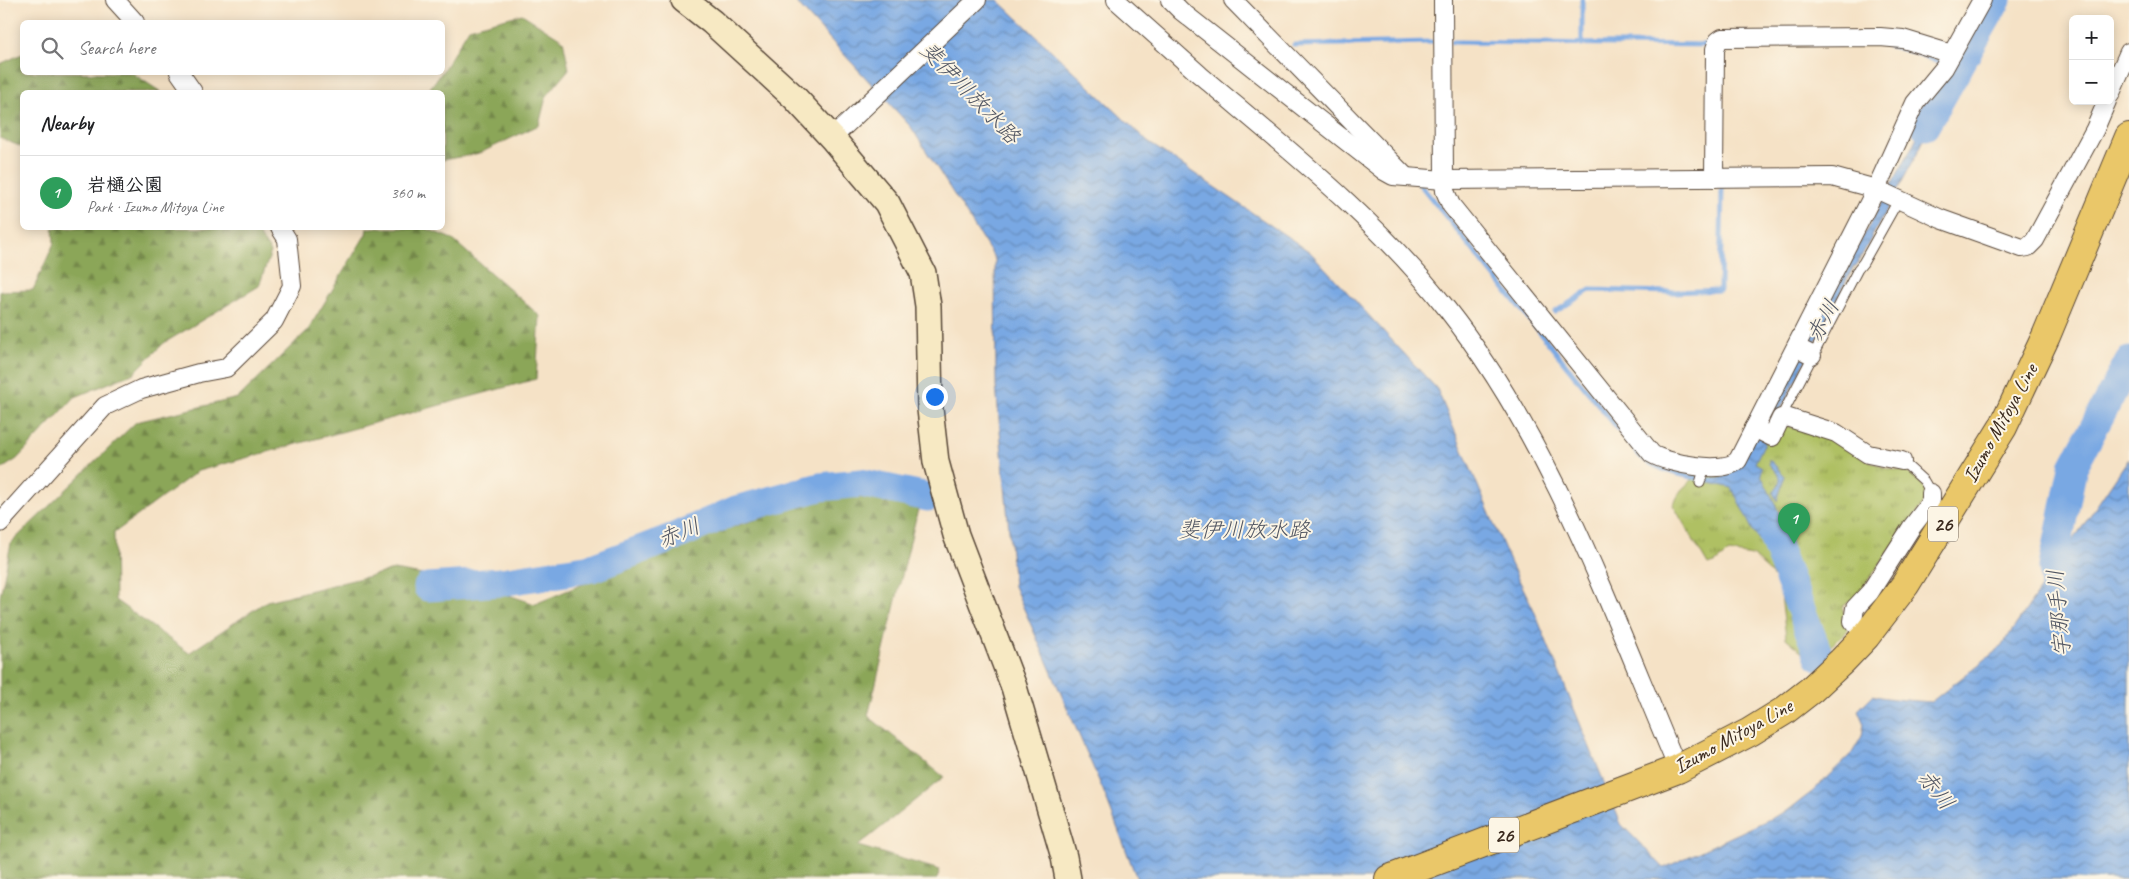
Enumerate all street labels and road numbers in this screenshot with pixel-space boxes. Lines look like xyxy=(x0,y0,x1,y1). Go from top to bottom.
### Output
street label: Izumo Mitoya Line xyxy=(1957,357,2044,487)
road number: 26 xyxy=(1928,506,1958,542)
street label: Izumo Mitoya Line xyxy=(1669,692,1799,779)
road number: 26 xyxy=(1489,818,1519,852)

